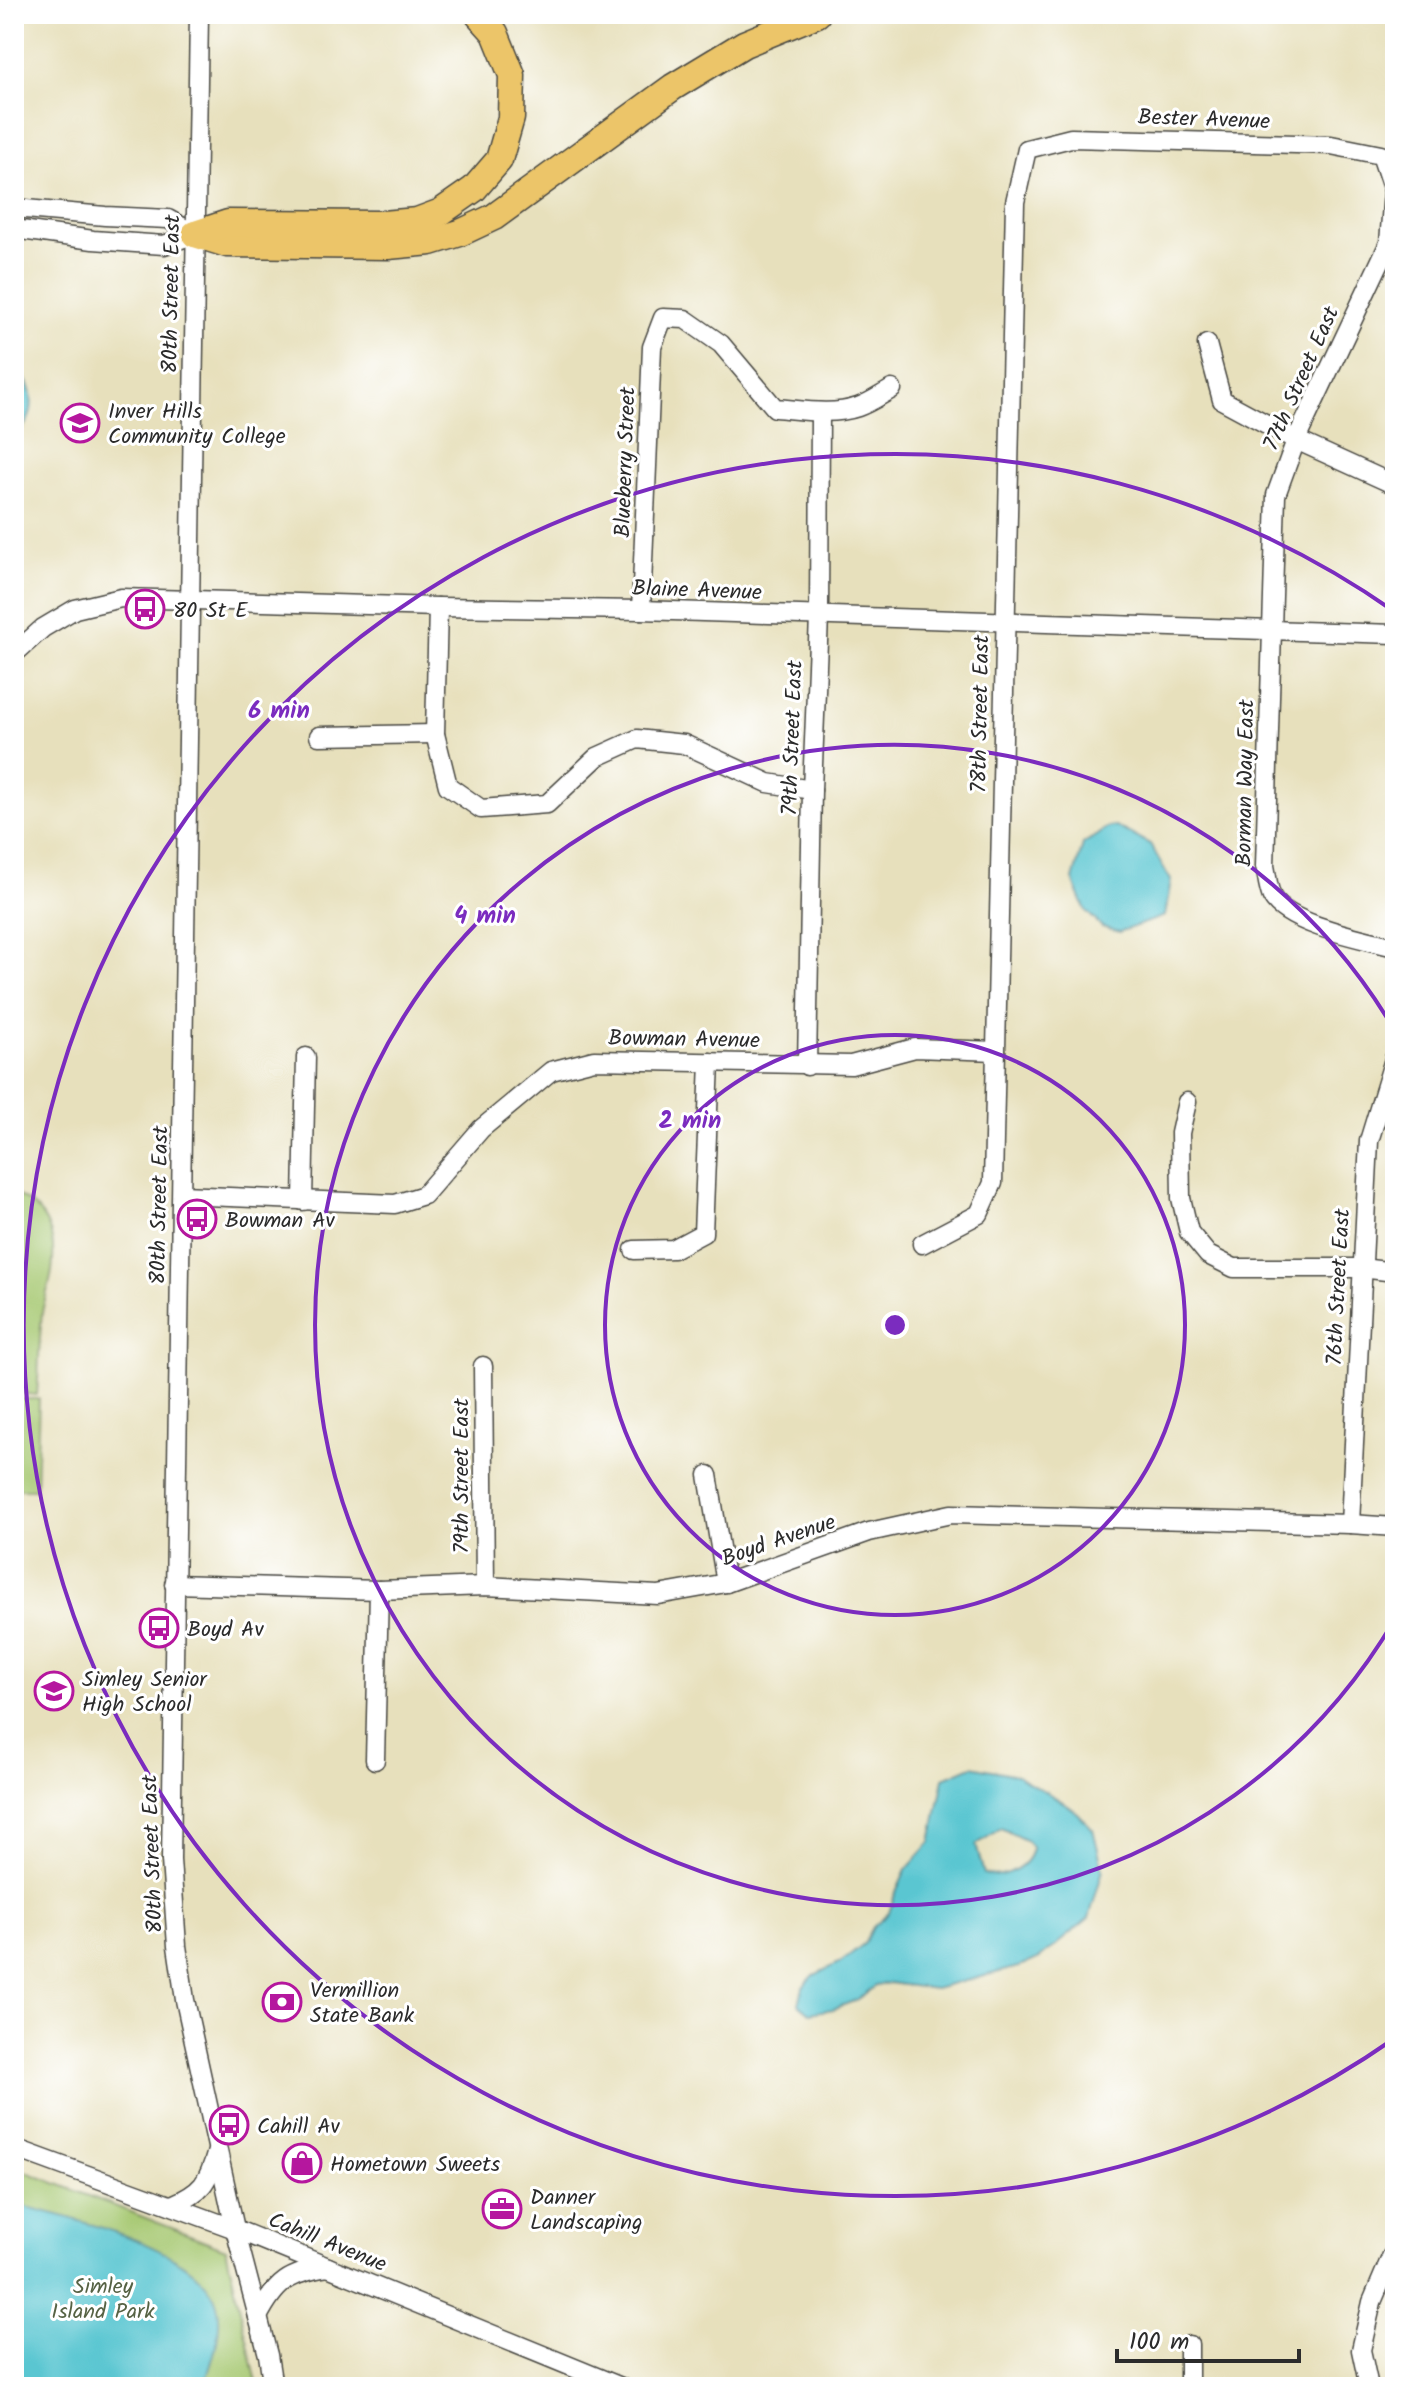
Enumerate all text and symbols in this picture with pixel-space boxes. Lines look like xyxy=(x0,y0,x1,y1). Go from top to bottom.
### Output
street label: Bester Avenue xyxy=(1137,101,1271,140)
street label: 80th Street East xyxy=(154,214,191,374)
street label: 77th Street East xyxy=(1255,301,1350,457)
street label: Blueberry Street xyxy=(606,386,647,538)
place label: Inver Hills Community College xyxy=(108,395,286,455)
school or university icon: Inver Hills Community College xyxy=(59,402,101,444)
street label: Blaine Avenue xyxy=(631,572,763,611)
bus stop icon: 80 St E xyxy=(124,588,166,630)
place label: 80 St E xyxy=(173,594,249,629)
street label: 78th Street East xyxy=(963,634,1000,793)
street label: 79th Street East xyxy=(773,659,814,817)
text: 6 min xyxy=(248,692,310,731)
street label: Borman Way East xyxy=(1228,699,1265,867)
text: 4 min xyxy=(454,897,516,936)
street label: Bowman Avenue xyxy=(608,1022,760,1059)
text: 2 min xyxy=(659,1102,721,1141)
street label: 80th Street East xyxy=(142,1125,179,1285)
bus stop icon: Bowman Av xyxy=(176,1198,218,1240)
place label: Bowman Av xyxy=(225,1204,336,1239)
street label: 76th Street East xyxy=(1318,1207,1361,1367)
centre of rings xyxy=(881,1311,909,1339)
street label: 79th Street East xyxy=(445,1398,480,1554)
street label: Boyd Avenue xyxy=(717,1505,841,1577)
bus stop icon: Boyd Av xyxy=(138,1607,180,1649)
place label: Boyd Av xyxy=(187,1613,264,1648)
place label: Simley Senior High School xyxy=(82,1663,208,1723)
school or university icon: Simley Senior High School xyxy=(33,1670,75,1712)
street label: 80th Street East xyxy=(133,1773,174,1934)
place label: Vermillion State Bank xyxy=(310,1974,415,2034)
bank icon: Vermillion State Bank xyxy=(261,1981,303,2023)
bus stop icon: Cahill Av xyxy=(208,2104,250,2146)
place label: Cahill Av xyxy=(257,2110,341,2145)
shop icon: Hometown Sweets xyxy=(281,2142,323,2184)
place label: Hometown Sweets xyxy=(330,2148,501,2183)
place label: Danner Landscaping xyxy=(530,2181,642,2241)
office icon: Danner Landscaping xyxy=(481,2188,523,2230)
street label: Cahill Avenue xyxy=(263,2204,392,2283)
park label: Simley Island Park xyxy=(51,2270,155,2330)
scale bar xyxy=(1117,2313,1299,2363)
text: 100 m xyxy=(1129,2323,1189,2362)

